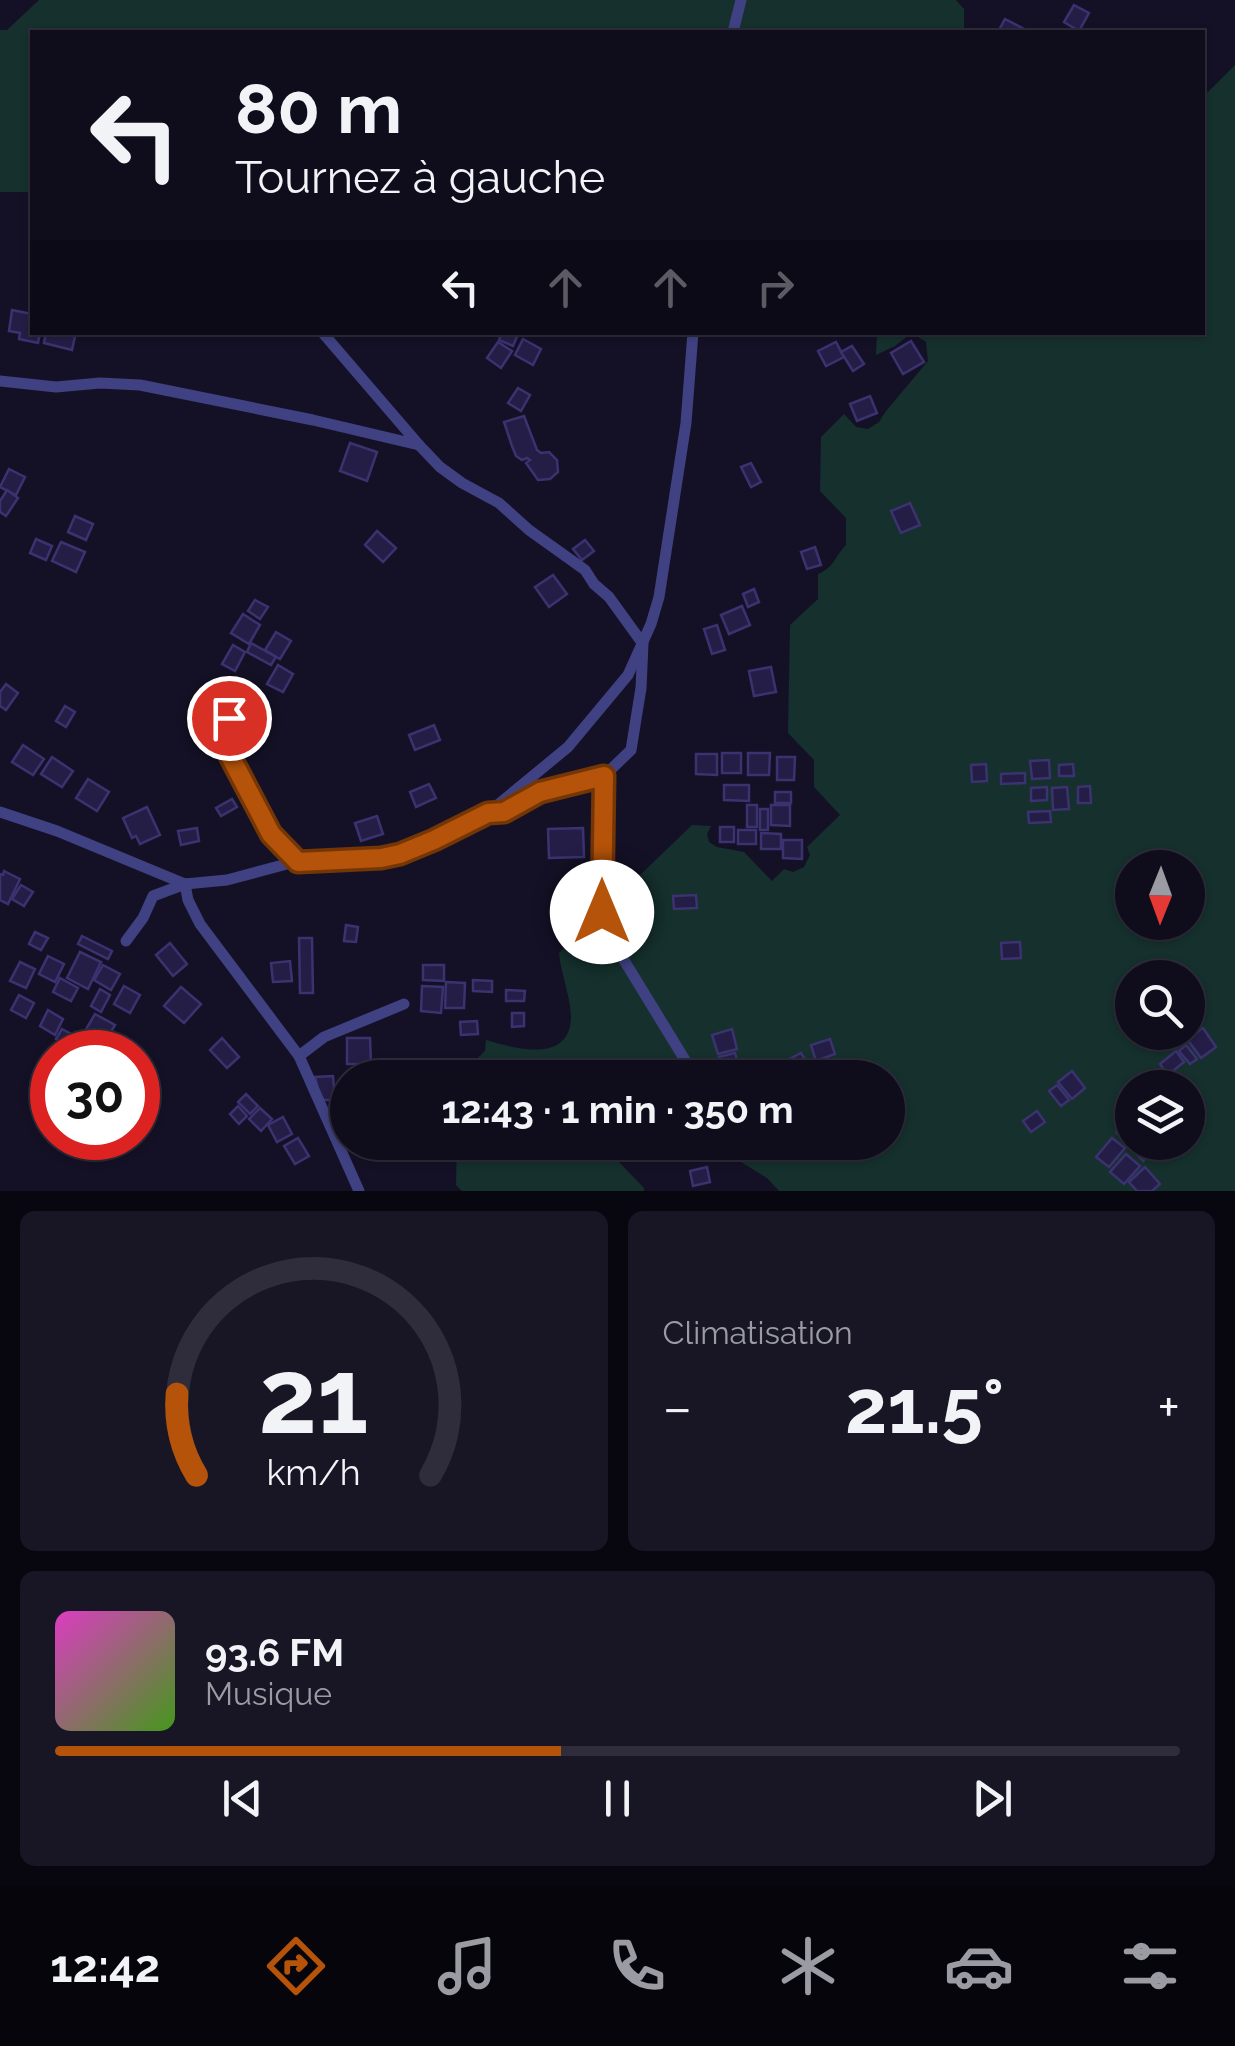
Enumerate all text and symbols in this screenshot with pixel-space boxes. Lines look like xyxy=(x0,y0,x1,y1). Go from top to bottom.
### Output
text: 80 m xyxy=(235,67,402,149)
icon: left xyxy=(70,70,200,200)
text: Tournez à gauche xyxy=(235,151,605,204)
icon: left xyxy=(433,260,488,315)
icon: ahead xyxy=(538,260,593,315)
icon: ahead xyxy=(643,260,698,315)
icon: right xyxy=(748,260,803,315)
pin xyxy=(187,676,272,761)
icon: arrive xyxy=(202,691,257,746)
north arrow xyxy=(1115,850,1205,940)
map controls xyxy=(1115,850,1205,1160)
position arrow xyxy=(550,860,654,964)
button: search xyxy=(1115,960,1205,1050)
speed limit sign: 30 xyxy=(30,1030,160,1160)
button: layers xyxy=(1115,1070,1205,1160)
text: 12:43 · 1 min · 350 m xyxy=(441,1087,794,1132)
text: Climatisation xyxy=(663,1314,853,1351)
text: 21 xyxy=(259,1335,369,1457)
text: 21.5° xyxy=(845,1362,1004,1451)
text: − xyxy=(663,1375,692,1440)
text: + xyxy=(1157,1375,1180,1440)
text: km/h xyxy=(267,1451,361,1493)
text: 93.6 FM xyxy=(205,1630,344,1675)
text: Musique xyxy=(205,1675,332,1712)
icon: previous xyxy=(215,1771,270,1826)
icon: pause xyxy=(590,1771,645,1826)
icon: next xyxy=(965,1771,1020,1826)
icon: directions xyxy=(261,1931,331,2001)
icon: music xyxy=(432,1931,502,2001)
icon: phone xyxy=(602,1931,672,2001)
icon: climate xyxy=(773,1931,843,2001)
icon: car xyxy=(944,1931,1014,2001)
icon: filters xyxy=(1115,1931,1185,2001)
text: 12:42 xyxy=(50,1940,160,1993)

